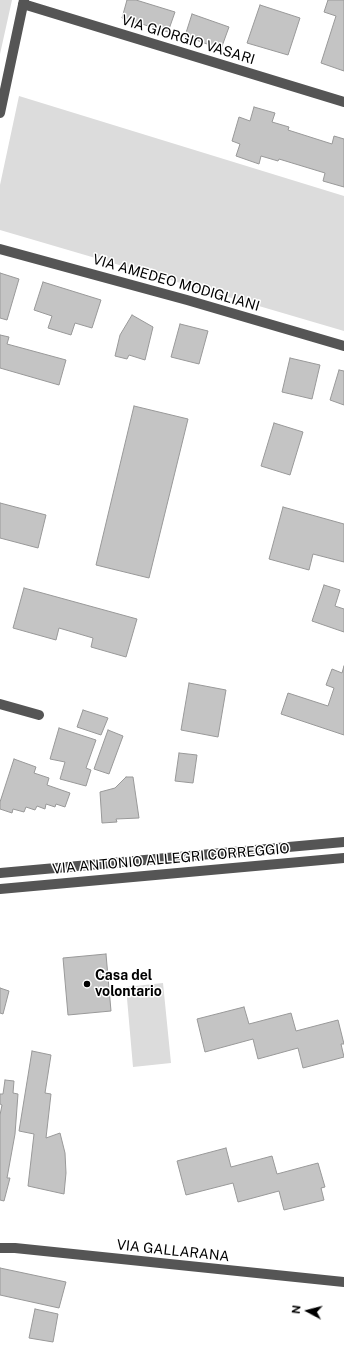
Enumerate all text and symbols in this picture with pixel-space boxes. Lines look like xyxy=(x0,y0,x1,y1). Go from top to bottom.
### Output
street label: VIA GIORGIO VASARI xyxy=(119,12,257,68)
street label: VIA AMEDEO MODIGLIANI xyxy=(91,251,261,315)
street label: VIA ANTONIO ALLEGRI CORREGGIO xyxy=(52,840,290,878)
place label: Casa del volontario xyxy=(95,968,162,1000)
marker: Casa del volontario xyxy=(82,979,92,989)
street label: VIA GALLARANA xyxy=(116,1237,230,1265)
north arrow xyxy=(288,1291,328,1331)
text: N xyxy=(290,1305,303,1315)

